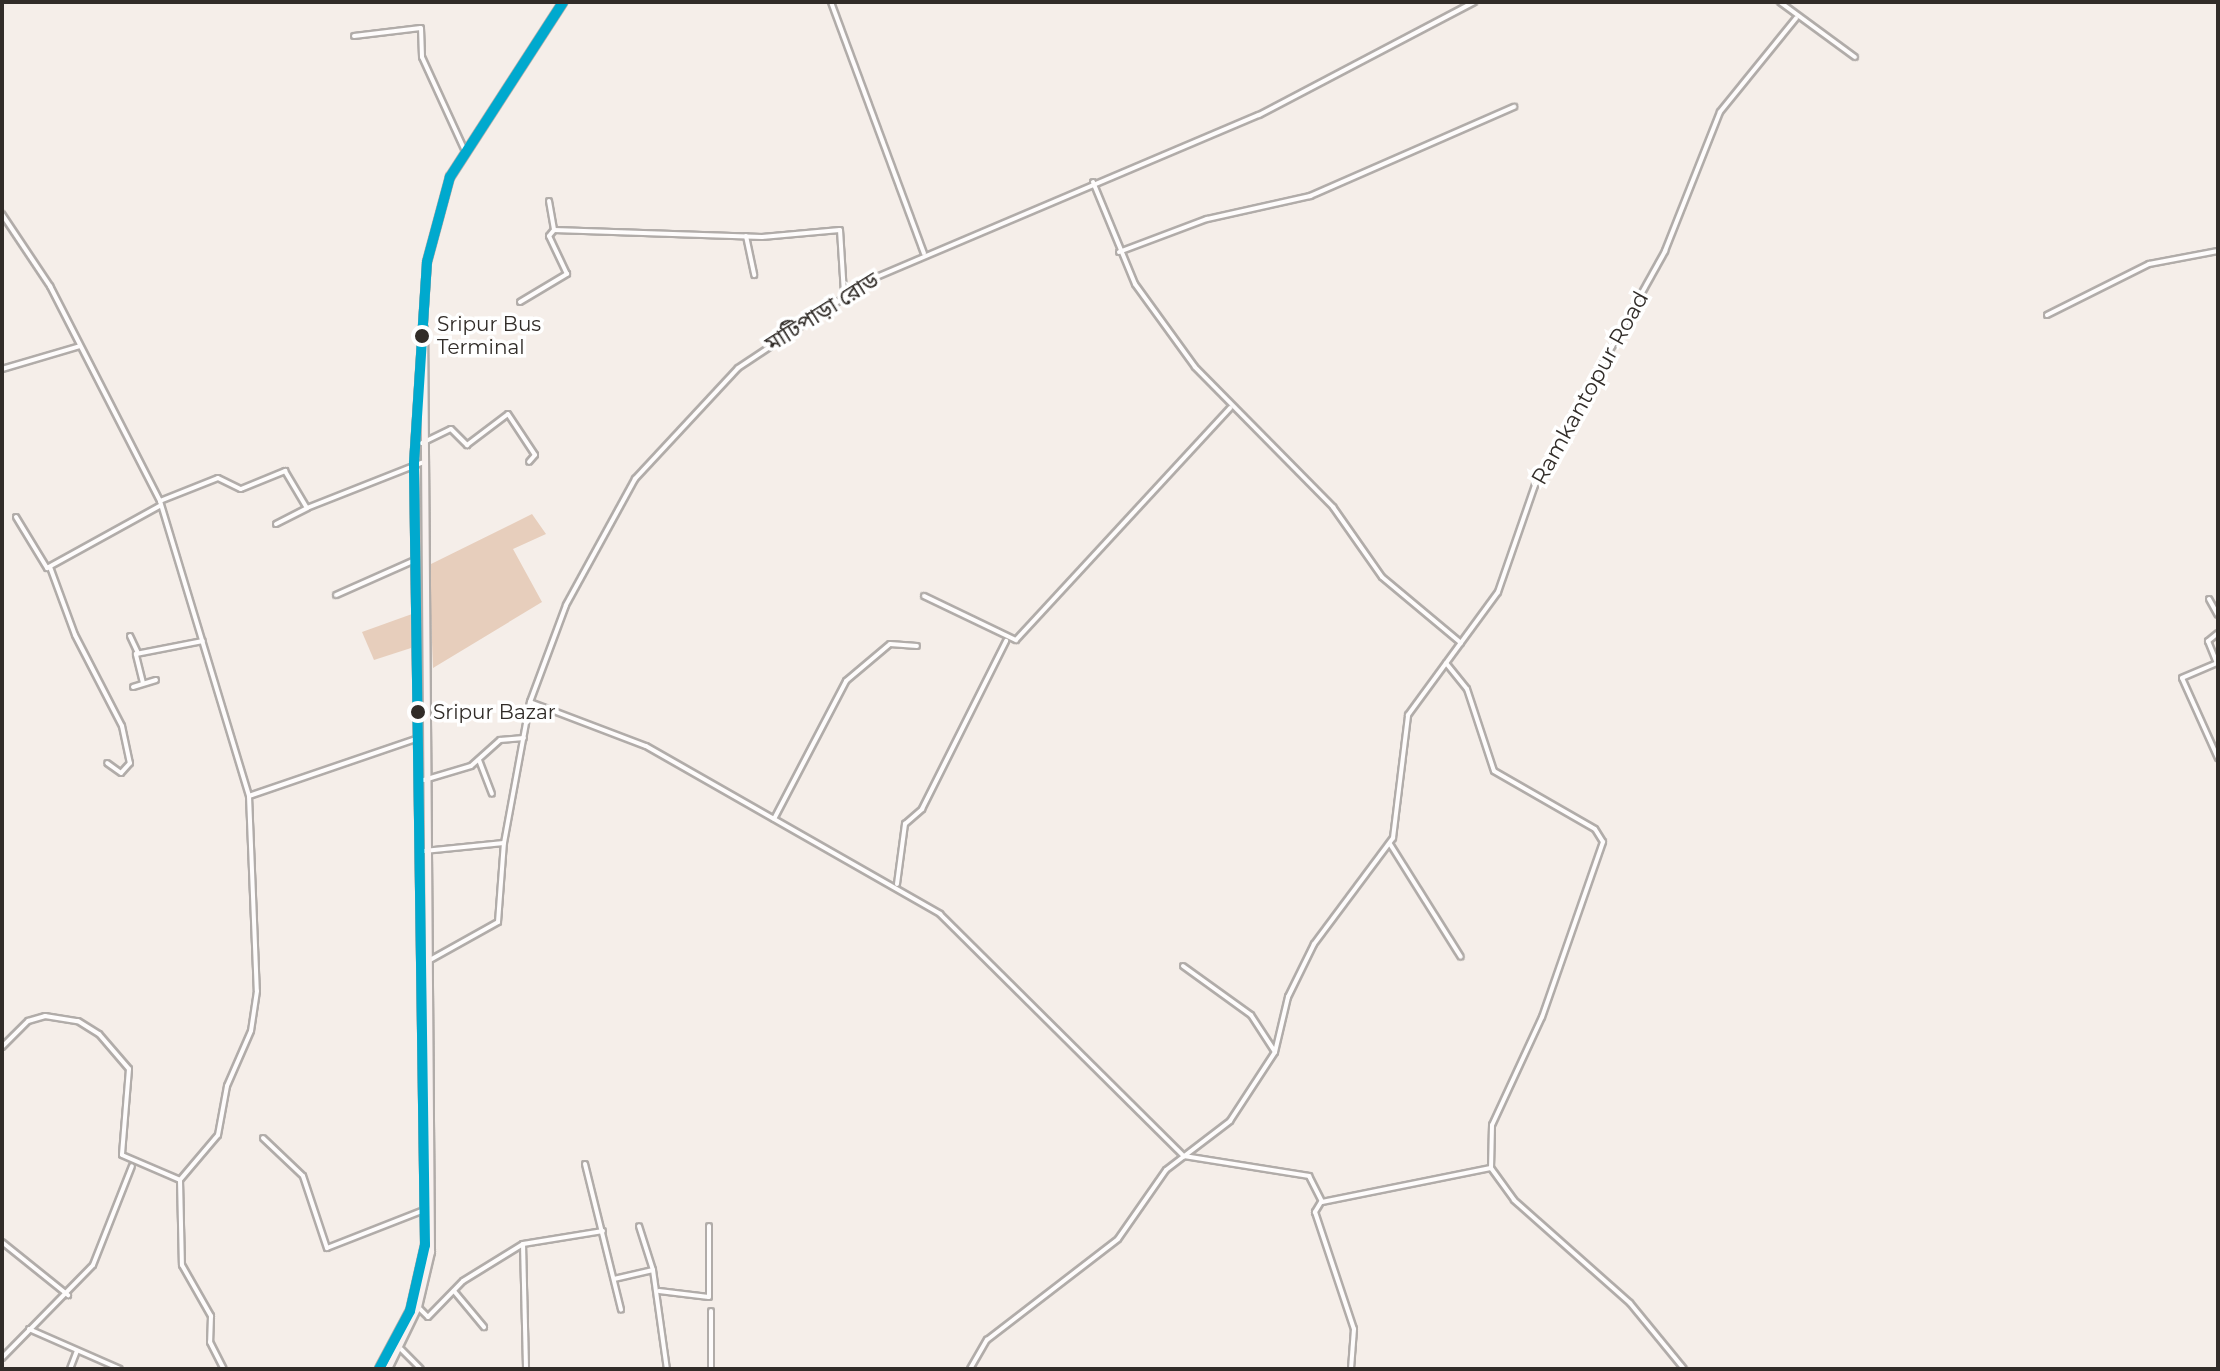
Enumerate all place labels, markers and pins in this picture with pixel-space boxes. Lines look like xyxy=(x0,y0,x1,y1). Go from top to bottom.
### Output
place label: Sripur Bus Terminal xyxy=(437,312,541,359)
marker: Sripur Bus Terminal xyxy=(414,328,430,344)
place label: Sripur Bazar xyxy=(433,700,556,724)
marker: Sripur Bazar xyxy=(410,704,426,720)

